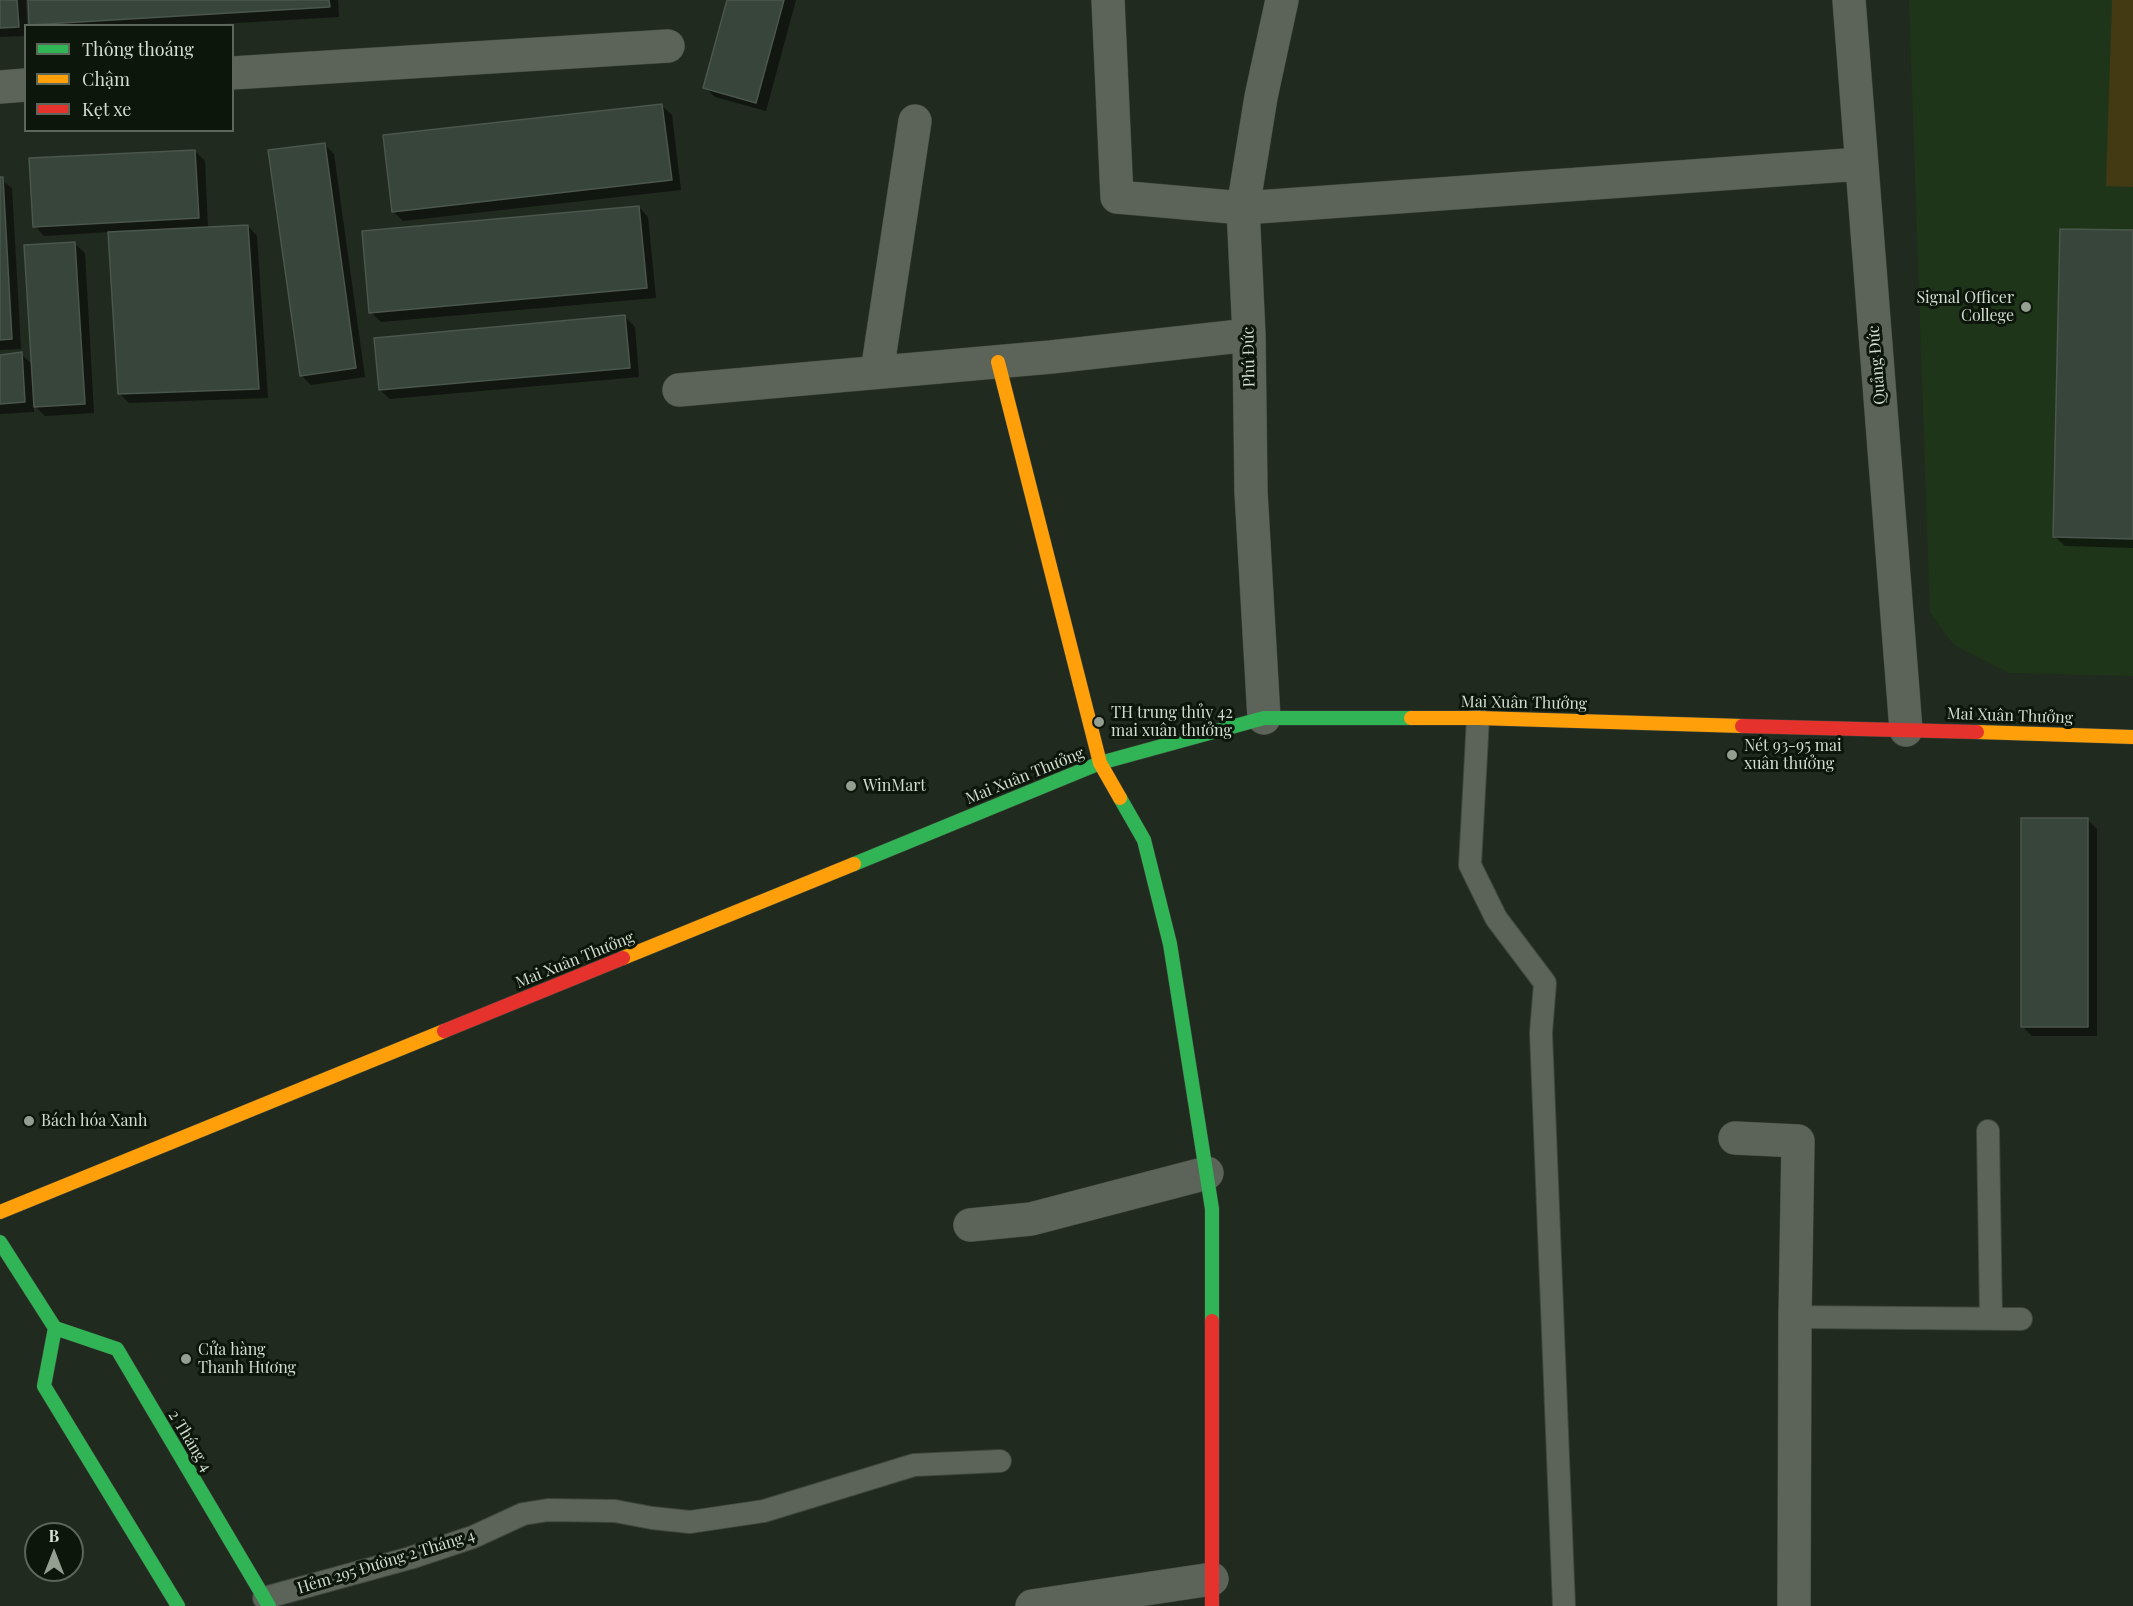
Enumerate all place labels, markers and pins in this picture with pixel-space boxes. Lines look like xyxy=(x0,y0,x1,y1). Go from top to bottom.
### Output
place label: Signal Officer College xyxy=(1916,288,2014,326)
marker: Signal Officer College xyxy=(2019,300,2033,314)
place label: TH trung thủy 42 mai xuân thưởng xyxy=(1111,703,1233,741)
marker: TH trung thủy 42 mai xuân thưởng xyxy=(1092,715,1106,729)
place label: Nét 93-95 mai xuân thưởng xyxy=(1744,736,1842,774)
marker: Nét 93-95 mai xuân thưởng xyxy=(1725,748,1739,762)
place label: WinMart xyxy=(863,776,926,796)
marker: WinMart xyxy=(844,779,858,793)
place label: Bách hóa Xanh xyxy=(41,1111,147,1131)
marker: Bách hóa Xanh xyxy=(22,1114,36,1128)
place label: Cửa hàng Thanh Hương xyxy=(198,1340,296,1378)
marker: Cửa hàng Thanh Hương xyxy=(179,1352,193,1366)

